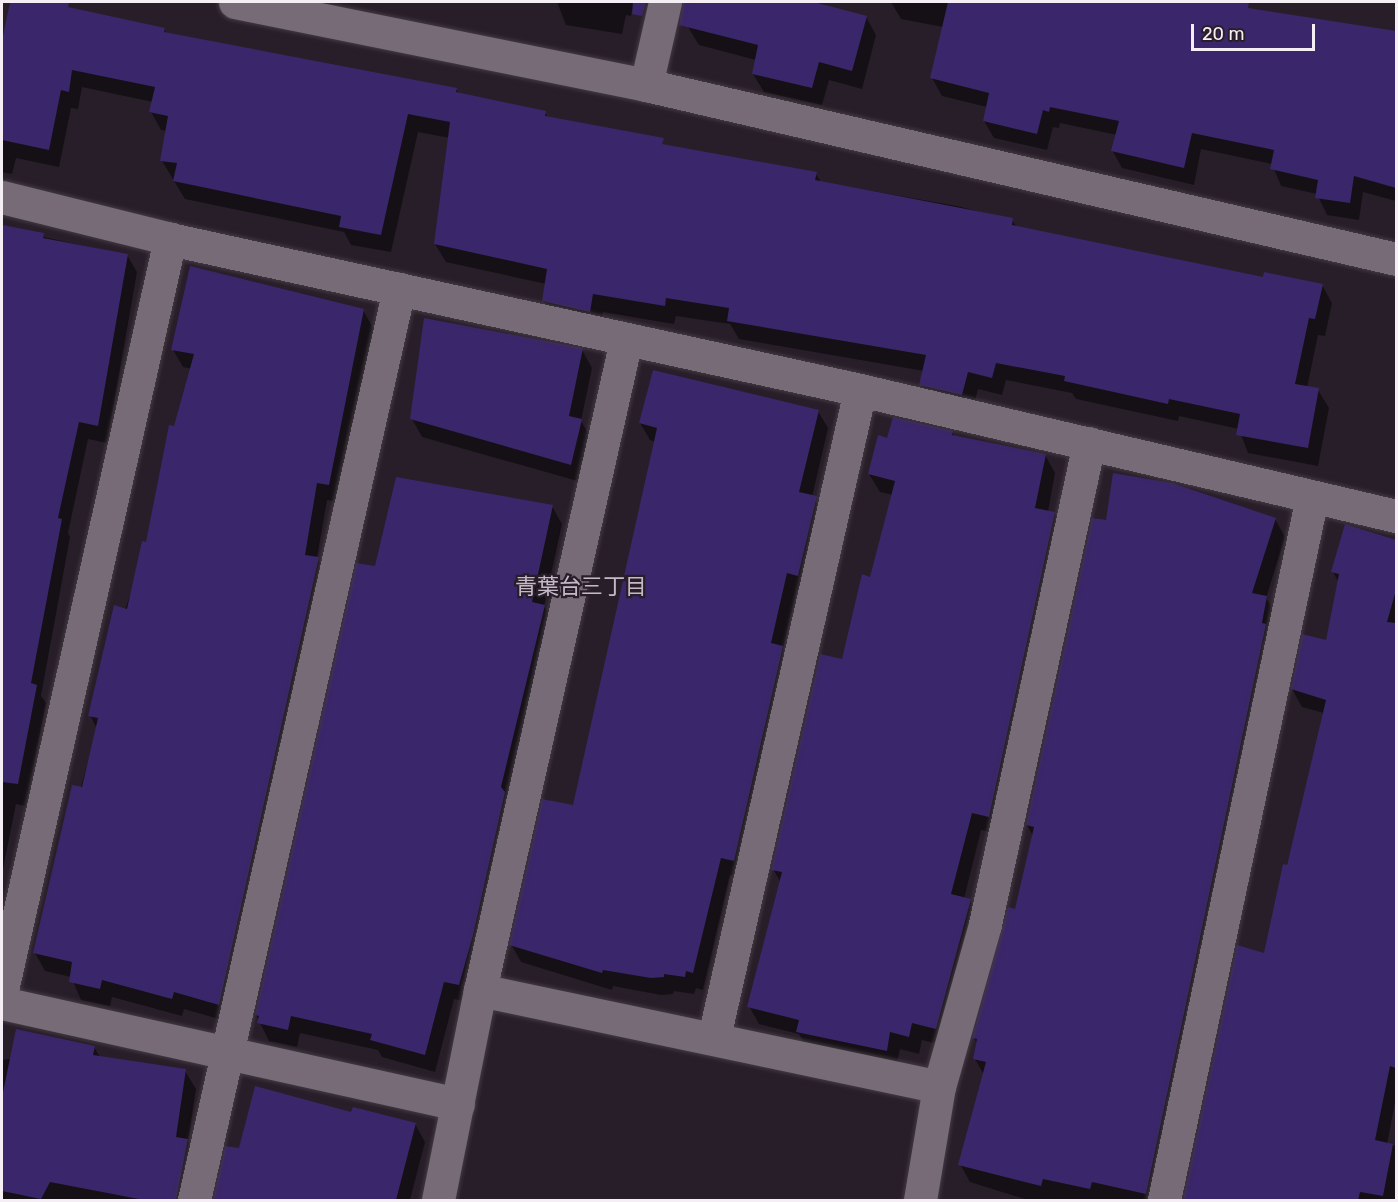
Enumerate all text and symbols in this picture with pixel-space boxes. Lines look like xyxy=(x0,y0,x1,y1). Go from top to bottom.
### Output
scale bar xyxy=(1194,12,1318,50)
text: 20 m xyxy=(1202,23,1244,45)
district label: 青葉台三丁目 xyxy=(515,574,647,600)

